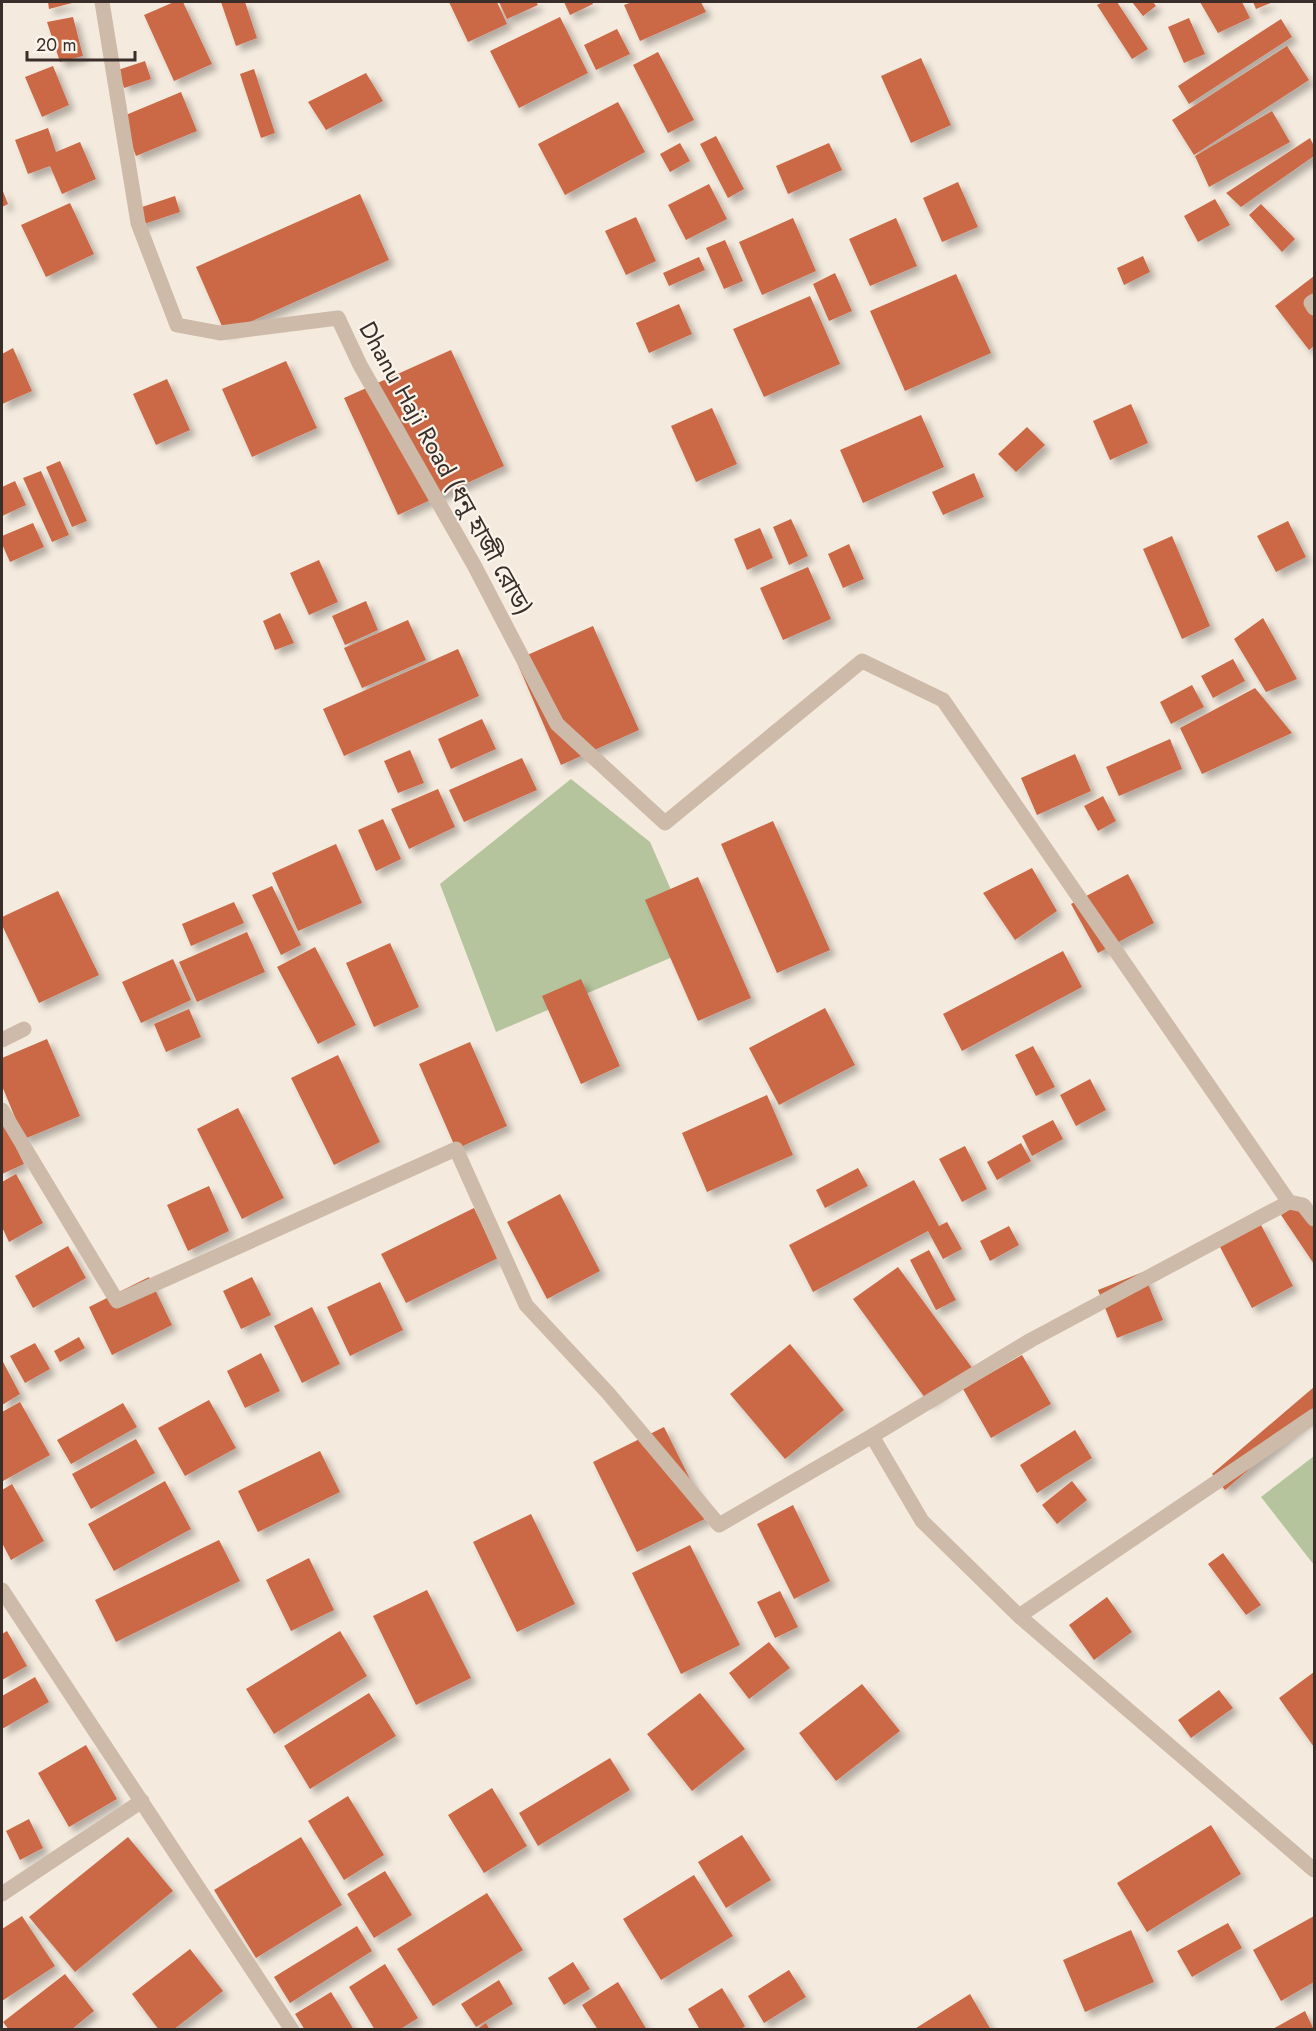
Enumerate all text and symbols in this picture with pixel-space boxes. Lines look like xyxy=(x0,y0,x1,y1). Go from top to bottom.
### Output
scale bar xyxy=(27,24,135,62)
text: 20 m xyxy=(36,32,76,58)
street label: Dhanu Haji Road (ধনু হাজী রোড) xyxy=(351,315,541,621)

